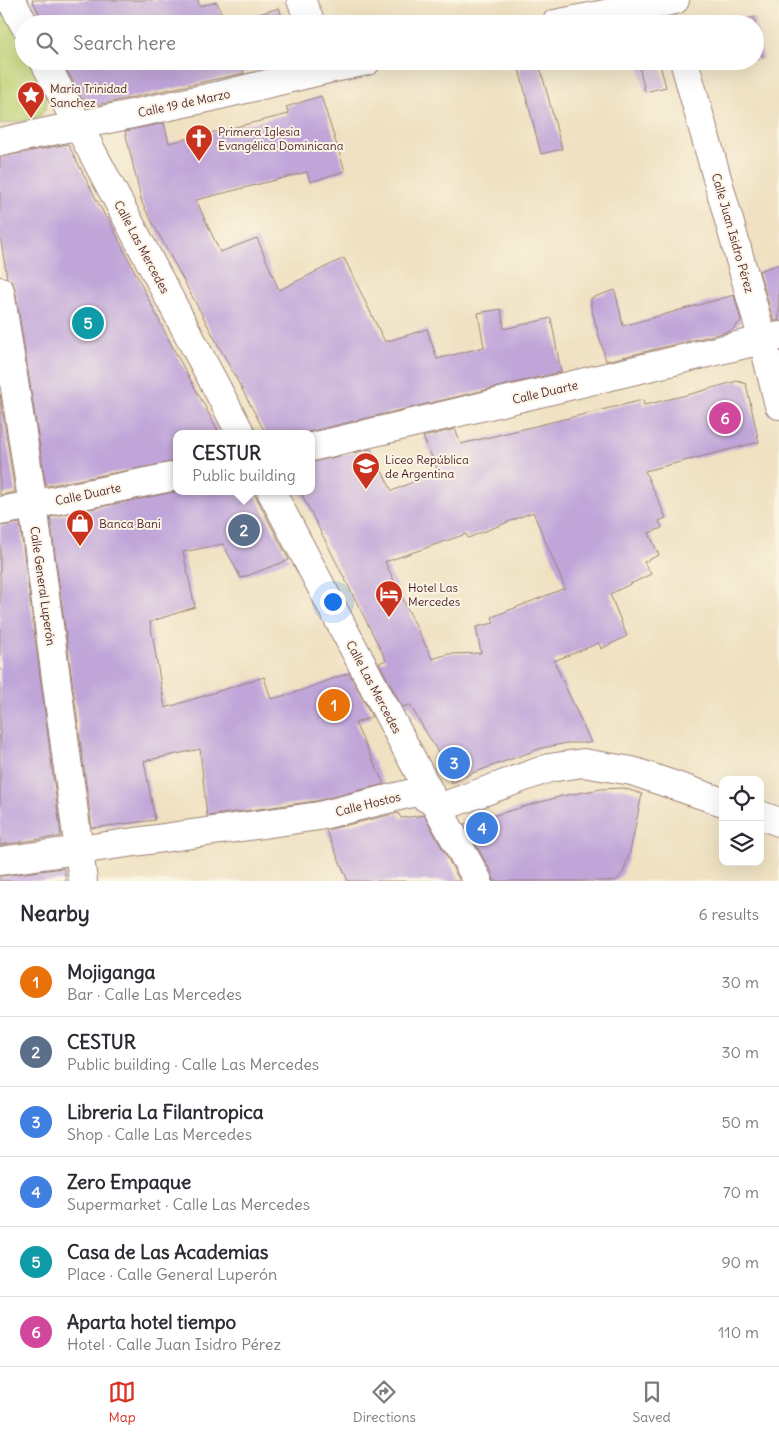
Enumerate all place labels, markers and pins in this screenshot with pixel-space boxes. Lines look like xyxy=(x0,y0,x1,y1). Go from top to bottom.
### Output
place icon: María Trinidad Sanchez xyxy=(16,80,46,119)
place label: María Trinidad Sanchez xyxy=(50,81,127,110)
church icon: Primera Iglesia Evangélica Dominicana xyxy=(184,123,214,162)
place label: Primera Iglesia Evangélica Dominicana xyxy=(218,124,344,153)
pin: 5 xyxy=(72,304,104,342)
pin: 6 xyxy=(709,399,741,437)
school or university icon: Liceo República de Argentina xyxy=(351,451,381,490)
place label: Liceo República de Argentina xyxy=(385,452,469,481)
shop icon: Banca Bani xyxy=(65,508,95,547)
pin: 2 xyxy=(228,511,260,549)
place label: Banca Bani xyxy=(99,516,161,531)
hotel icon: Hotel Las Mercedes xyxy=(374,579,404,618)
place label: Hotel Las Mercedes xyxy=(408,580,460,609)
pin: 1 xyxy=(318,686,350,724)
pin: 3 xyxy=(438,744,470,782)
pin: 4 xyxy=(466,809,498,847)

